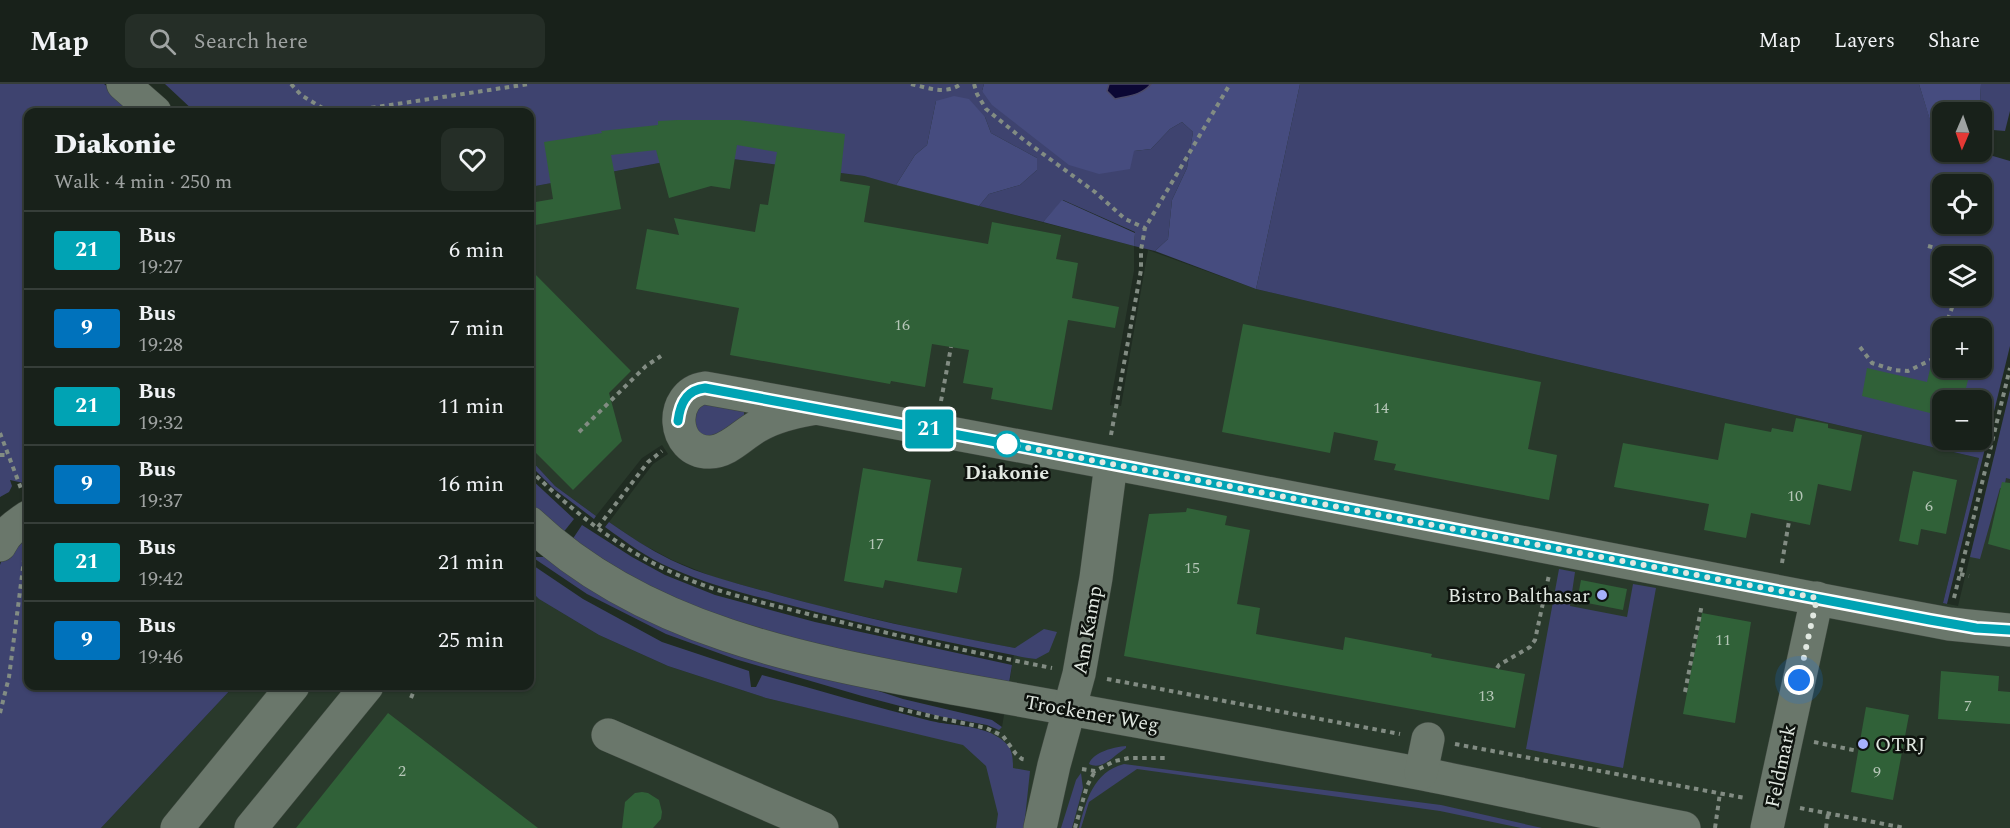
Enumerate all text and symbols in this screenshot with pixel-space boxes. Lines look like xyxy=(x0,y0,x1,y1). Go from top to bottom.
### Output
search box xyxy=(125,14,545,68)
text: Map xyxy=(30,20,89,63)
icon: search xyxy=(146,25,179,58)
text: Search here xyxy=(194,25,308,58)
text: Map xyxy=(1759,25,1801,57)
text: Layers xyxy=(1834,25,1895,57)
text: Share xyxy=(1928,25,1980,57)
north arrow xyxy=(1932,102,1992,162)
map controls xyxy=(1932,102,1992,450)
text: Diakonie xyxy=(54,123,176,166)
button: heart xyxy=(441,128,504,191)
text: Walk · 4 min · 250 m xyxy=(54,167,232,197)
button: locate xyxy=(1932,174,1992,234)
text: Bus xyxy=(138,219,176,252)
text: 21 xyxy=(75,234,99,266)
text: 6 min xyxy=(449,234,504,267)
button: layers xyxy=(1932,246,1992,306)
text: 19:27 xyxy=(138,252,183,282)
text: Bus xyxy=(138,297,176,330)
text: 9 xyxy=(81,312,93,344)
text: 7 min xyxy=(449,312,504,345)
house number: 16 xyxy=(894,313,910,337)
button: + xyxy=(1932,318,1992,378)
text: 19:28 xyxy=(138,330,183,360)
text: Bus xyxy=(138,375,176,408)
text: 21 xyxy=(75,390,99,422)
text: 11 min xyxy=(438,390,504,423)
button: − xyxy=(1932,390,1992,450)
house number: 14 xyxy=(1373,396,1389,420)
text: 19:32 xyxy=(138,408,183,438)
line badge: 21 xyxy=(902,410,956,448)
text: 21 xyxy=(917,413,941,445)
marker: Diakonie xyxy=(994,431,1020,457)
text: Bus xyxy=(138,453,176,486)
place label: Diakonie xyxy=(965,458,1049,488)
text: 9 xyxy=(81,468,93,500)
text: 16 min xyxy=(438,468,504,501)
house number: 10 xyxy=(1787,484,1803,508)
text: 19:37 xyxy=(138,486,183,516)
house number: 6 xyxy=(1925,494,1933,518)
text: Bus xyxy=(138,531,176,564)
house number: 17 xyxy=(868,532,884,556)
text: 21 xyxy=(75,546,99,578)
text: 21 min xyxy=(438,546,504,579)
house number: 15 xyxy=(1184,556,1200,580)
text: 19:42 xyxy=(138,564,183,594)
place label: Bistro Balthasar xyxy=(1448,581,1590,611)
street label: Am Kamp xyxy=(1065,583,1111,677)
marker: Bistro Balthasar xyxy=(1595,588,1609,602)
text: Bus xyxy=(138,609,176,642)
text: 9 xyxy=(81,624,93,656)
text: 25 min xyxy=(438,624,504,657)
house number: 11 xyxy=(1715,628,1731,652)
text: 19:46 xyxy=(138,642,183,672)
your location xyxy=(1784,665,1814,695)
house number: 13 xyxy=(1478,684,1494,708)
street label: Trockener Weg xyxy=(1022,687,1161,741)
house number: 7 xyxy=(1964,694,1972,718)
street label: Feldmark xyxy=(1758,722,1804,811)
place label: OTRJ xyxy=(1875,730,1926,760)
marker: OTRJ xyxy=(1856,737,1870,751)
house number: 2 xyxy=(398,759,406,783)
house number: 9 xyxy=(1873,760,1881,784)

